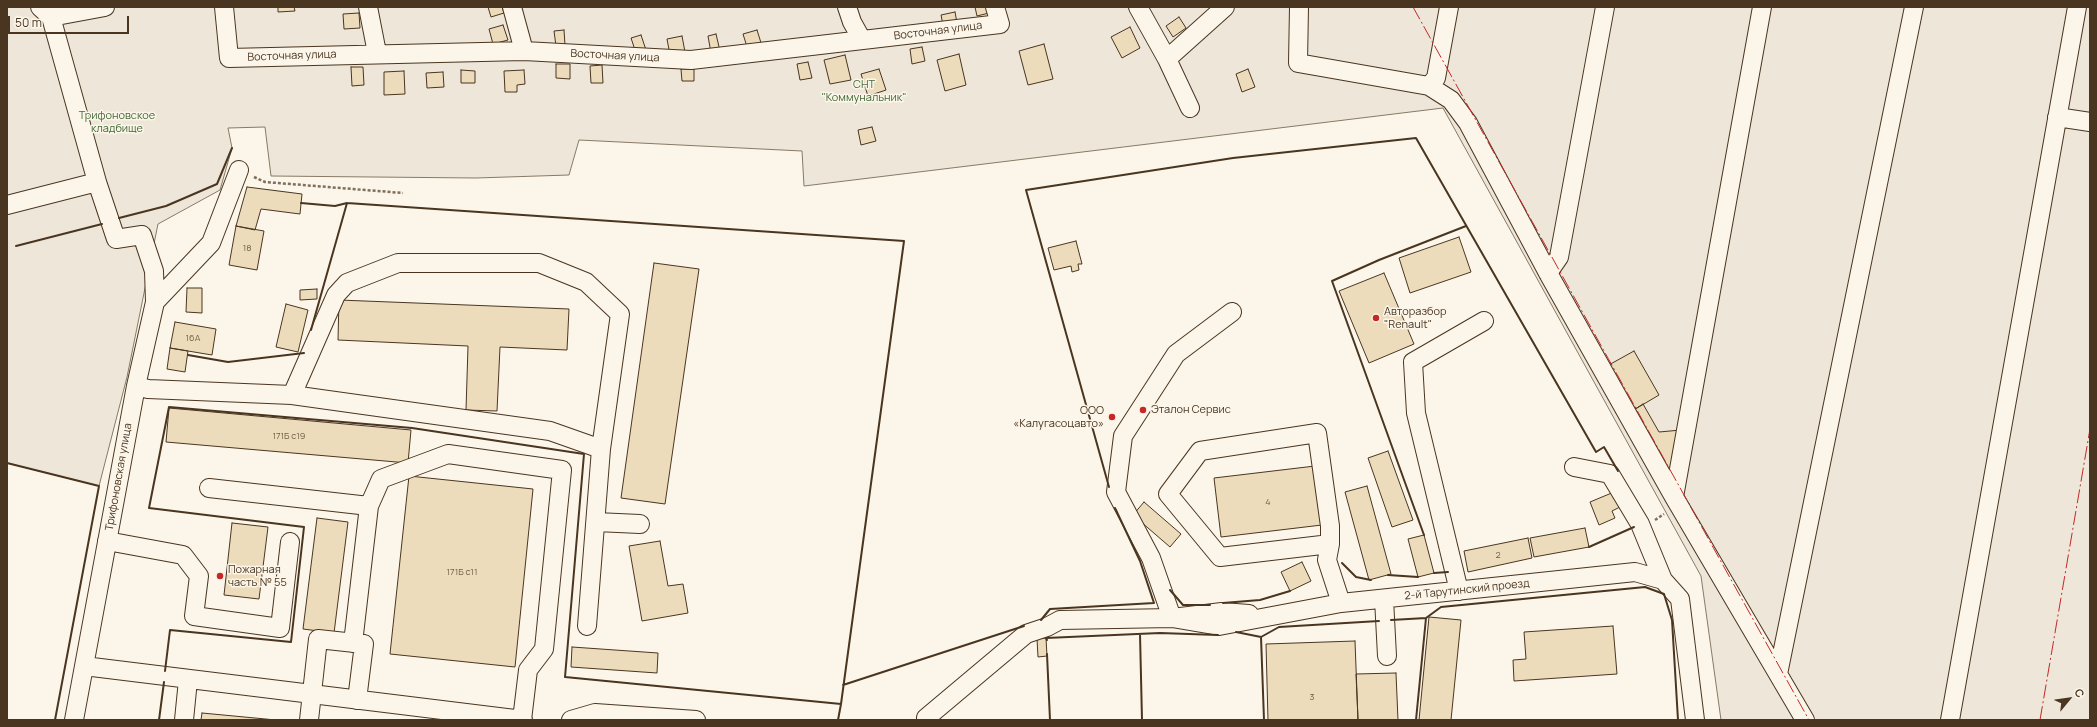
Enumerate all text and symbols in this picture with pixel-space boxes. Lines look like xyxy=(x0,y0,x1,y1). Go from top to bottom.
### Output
scale bar xyxy=(10,8,131,34)
text: 50 m xyxy=(15,14,42,31)
street label: Восточная улица xyxy=(893,19,983,43)
street label: Восточная улица xyxy=(570,47,660,65)
street label: Восточная улица xyxy=(247,48,337,64)
park label: СНТ "Коммунальник" xyxy=(821,78,907,104)
park label: Трифоновское кладбище xyxy=(79,109,155,135)
house number: 18 xyxy=(243,243,251,253)
place label: Авторазбор "Renault" xyxy=(1384,305,1446,331)
marker: Авторазбор "Renault" xyxy=(1371,313,1381,323)
house number: 16А xyxy=(186,333,200,343)
place label: Эталон Сервис xyxy=(1151,403,1231,417)
place label: ООО «Калугасоцавто» xyxy=(1013,404,1104,430)
marker: Эталон Сервис xyxy=(1138,405,1148,415)
marker: ООО «Калугасоцавто» xyxy=(1107,412,1117,422)
street label: Трифоновская улица xyxy=(103,422,135,532)
house number: 171Б с19 xyxy=(273,431,305,441)
house number: 4 xyxy=(1265,497,1271,507)
house number: 2 xyxy=(1495,550,1501,560)
place label: Пожарная часть № 55 xyxy=(228,563,287,589)
house number: 171Б с11 xyxy=(447,567,477,577)
marker: Пожарная часть № 55 xyxy=(215,571,225,581)
street label: 2-й Тарутинский проезд xyxy=(1404,577,1530,603)
north arrow xyxy=(2049,679,2089,719)
text: С xyxy=(2071,686,2088,700)
house number: 3 xyxy=(1310,692,1314,702)

